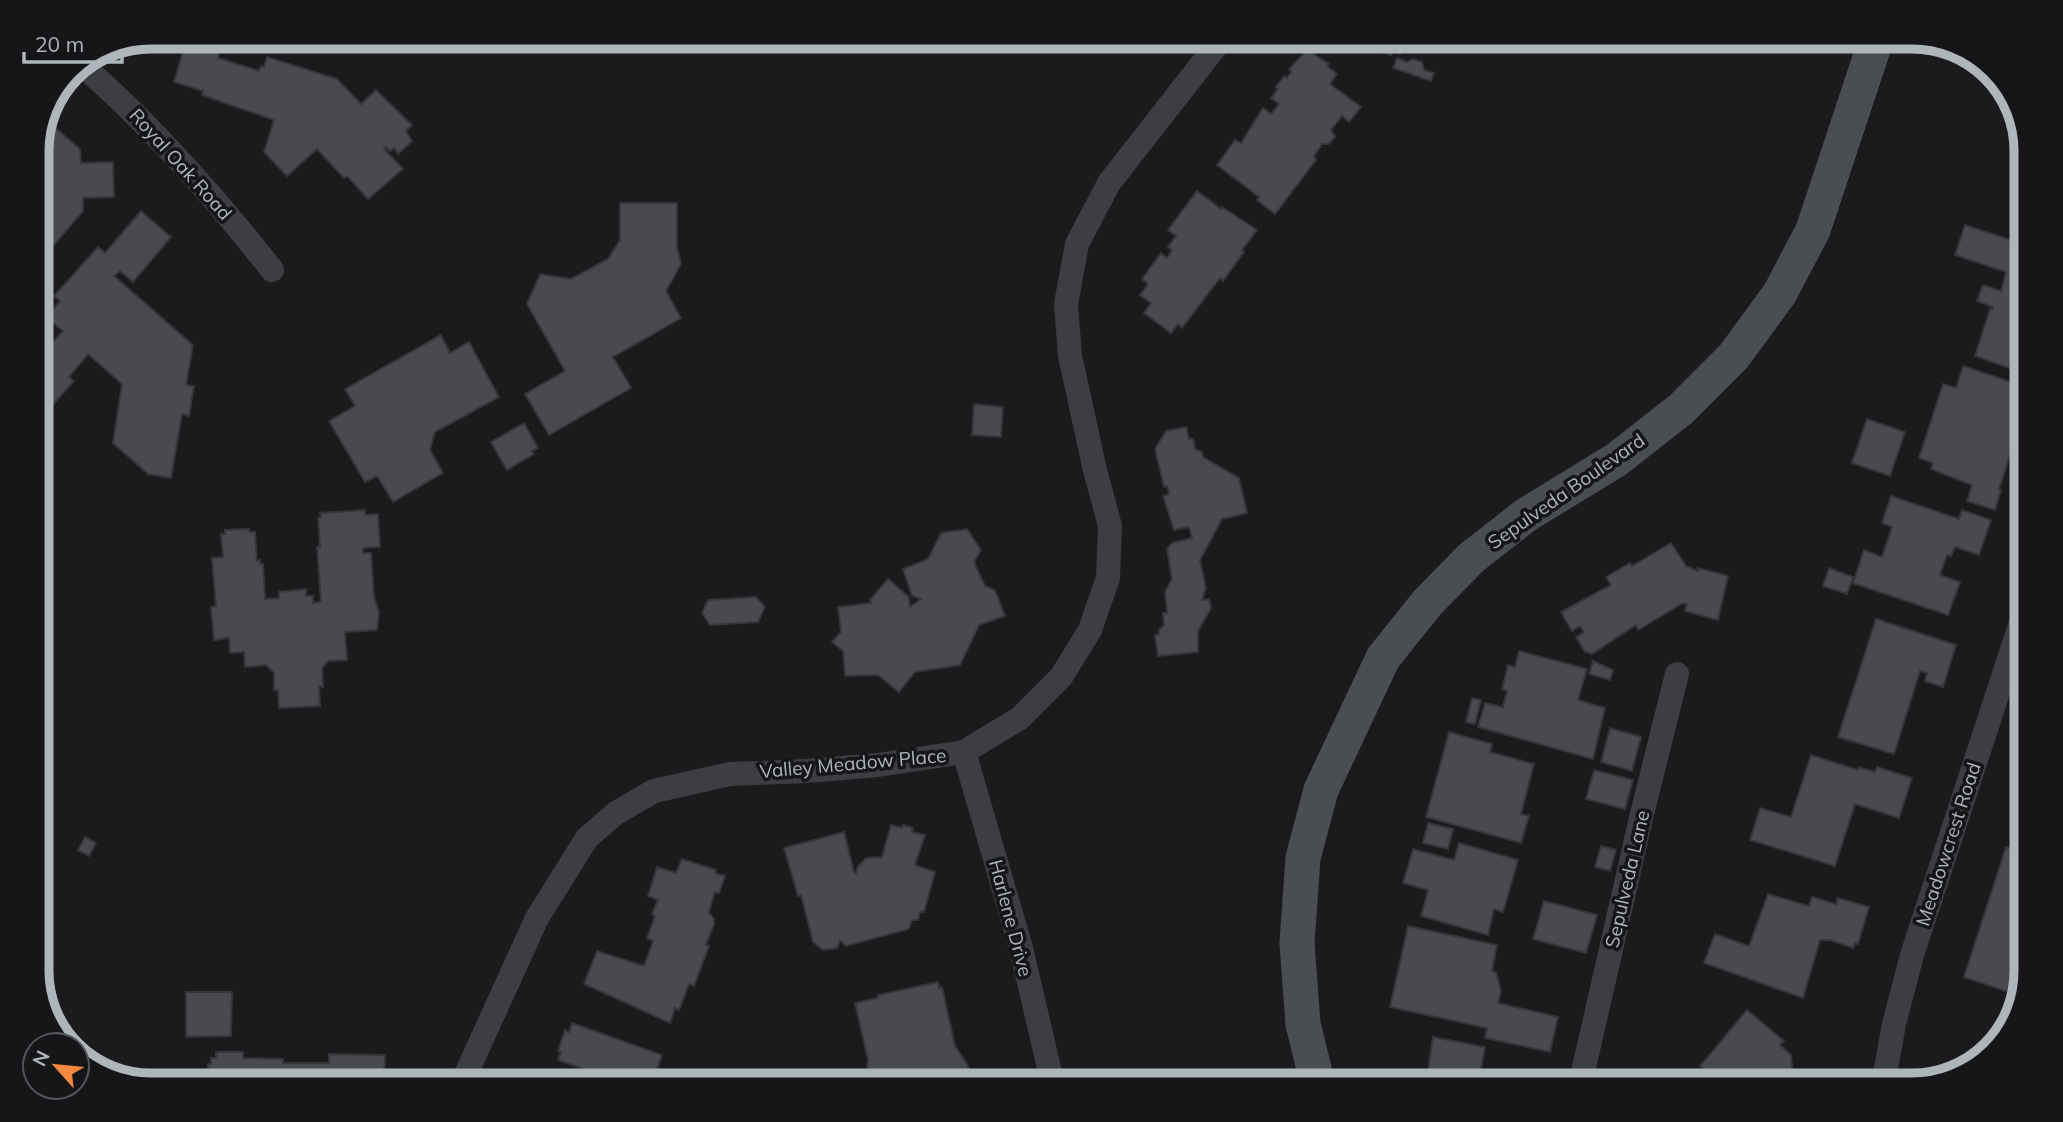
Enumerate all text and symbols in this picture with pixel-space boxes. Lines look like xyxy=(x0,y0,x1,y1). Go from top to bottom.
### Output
scale bar xyxy=(24,21,122,65)
text: 20 m xyxy=(35,31,84,57)
street label: Royal Oak Road xyxy=(125,103,237,225)
street label: Sepulveda Boulevard xyxy=(1483,428,1649,554)
street label: Valley Meadow Place xyxy=(759,743,947,783)
street label: Meadowcrest Road xyxy=(1910,759,1986,929)
street label: Sepulveda Lane xyxy=(1600,808,1654,950)
street label: Harlene Drive xyxy=(984,857,1038,979)
north arrow xyxy=(21,1031,91,1101)
text: N xyxy=(27,1046,55,1070)

